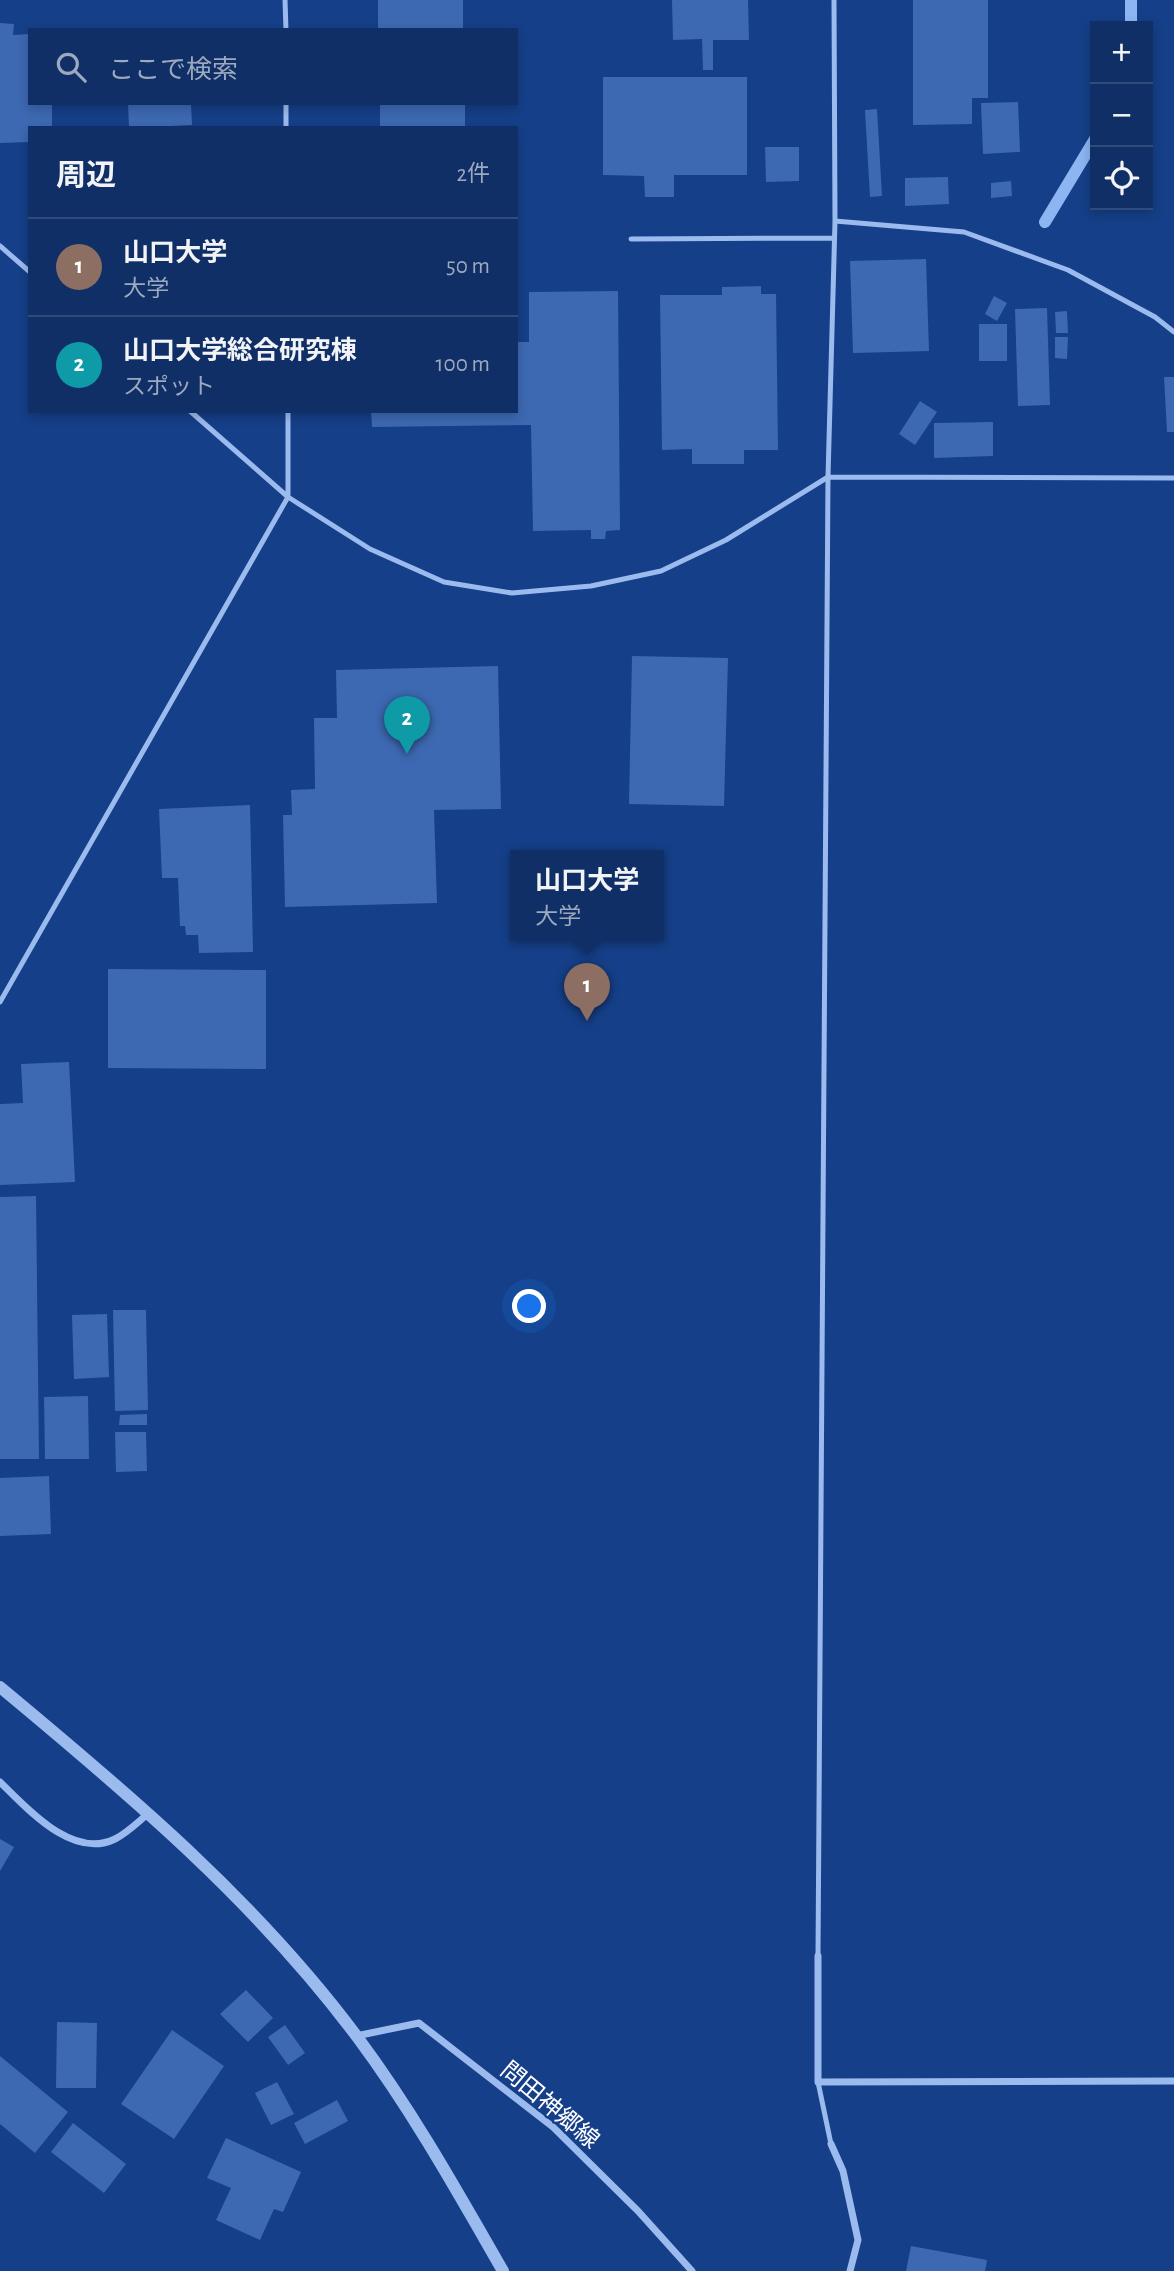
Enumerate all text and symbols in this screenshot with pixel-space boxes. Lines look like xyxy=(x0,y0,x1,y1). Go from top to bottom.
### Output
map controls xyxy=(1090,21,1153,210)
button: + xyxy=(1090,21,1153,84)
search box xyxy=(28,28,518,105)
icon: search xyxy=(52,48,90,86)
text: ここで検索 xyxy=(108,57,238,83)
button: − xyxy=(1090,84,1153,147)
button: locate xyxy=(1090,147,1153,210)
text: 周辺 xyxy=(56,161,116,191)
text: 2件 xyxy=(457,163,490,186)
text: 山口大学 xyxy=(123,240,227,266)
text: 1 xyxy=(75,255,83,278)
text: 50 m xyxy=(446,255,490,278)
text: 大学 xyxy=(123,278,169,301)
text: 山口大学総合研究棟 xyxy=(123,338,357,364)
text: 2 xyxy=(74,353,84,376)
text: 100 m xyxy=(436,353,490,376)
text: スポット xyxy=(123,376,215,399)
pin: 2 xyxy=(384,696,430,754)
popup xyxy=(510,850,664,941)
text: 山口大学 xyxy=(535,868,639,894)
text: 大学 xyxy=(535,906,581,929)
pin: 1 xyxy=(564,963,610,1021)
your location xyxy=(512,1289,546,1323)
street label: 問田神郷線 xyxy=(496,2056,604,2154)

